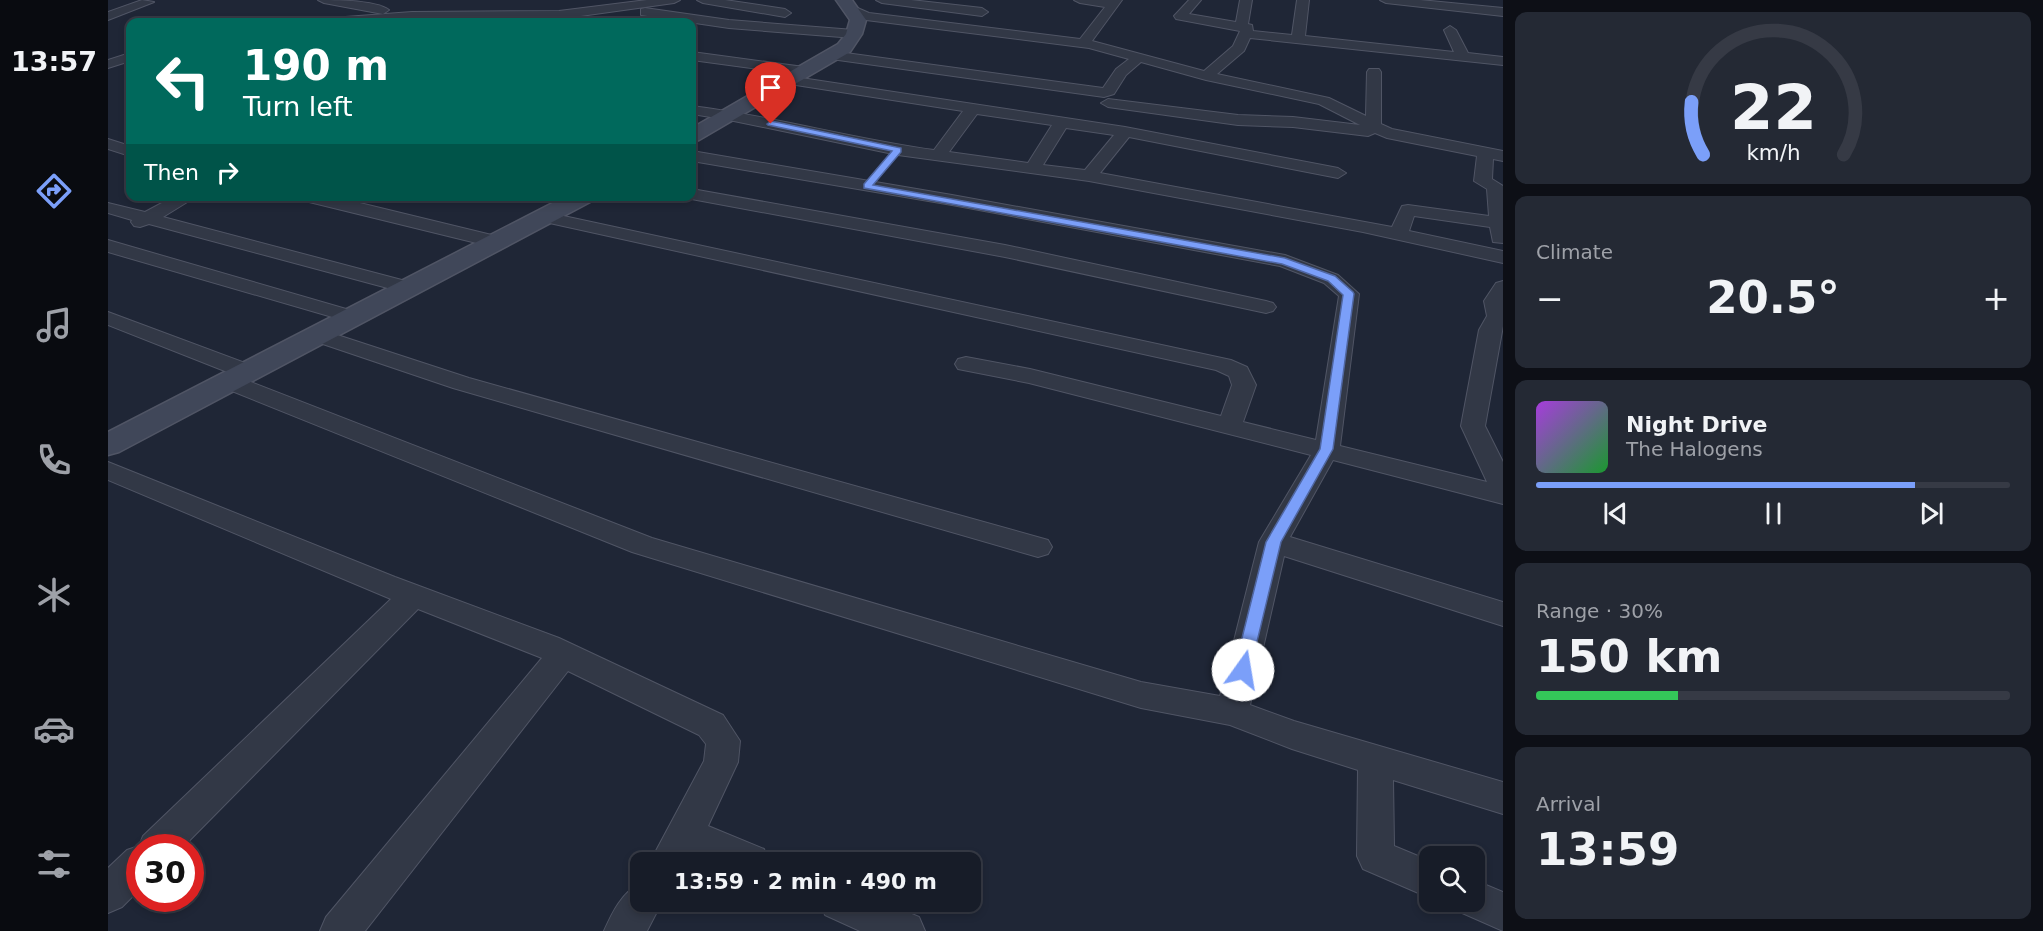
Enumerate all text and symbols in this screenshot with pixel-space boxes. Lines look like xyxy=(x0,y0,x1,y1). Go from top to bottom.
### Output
text: 190 m xyxy=(243,41,389,90)
icon: left xyxy=(144,42,222,120)
text: 13:57 xyxy=(11,46,97,77)
pin xyxy=(745,62,796,124)
icon: arrive xyxy=(754,71,787,104)
text: 22 xyxy=(1730,71,1816,144)
text: Turn left xyxy=(243,91,353,122)
text: km/h xyxy=(1746,140,1800,165)
icon: right xyxy=(211,156,244,189)
text: Then xyxy=(144,160,199,185)
icon: directions xyxy=(33,170,75,212)
text: Climate xyxy=(1536,240,1613,264)
text: 20.5° xyxy=(1706,271,1840,324)
text: − xyxy=(1536,279,1564,318)
text: + xyxy=(1982,279,2010,318)
icon: music xyxy=(33,304,75,346)
text: Night Drive xyxy=(1626,412,1767,437)
text: The Halogens xyxy=(1626,437,1763,461)
icon: phone xyxy=(33,439,75,481)
icon: previous xyxy=(1599,497,1632,530)
icon: pause xyxy=(1757,497,1790,530)
icon: next xyxy=(1915,497,1948,530)
icon: climate xyxy=(33,574,75,616)
text: Range · 30% xyxy=(1536,599,1663,623)
text: 150 km xyxy=(1536,630,1722,683)
position arrow xyxy=(1211,638,1275,702)
icon: car xyxy=(33,708,75,750)
text: Arrival xyxy=(1536,792,1601,816)
text: 13:59 xyxy=(1536,823,1679,876)
speed limit sign: 30 xyxy=(126,834,204,912)
icon: filters xyxy=(33,843,75,885)
map controls xyxy=(1419,846,1485,912)
button: search xyxy=(1419,846,1485,912)
text: 13:59 · 2 min · 490 m xyxy=(674,869,937,894)

